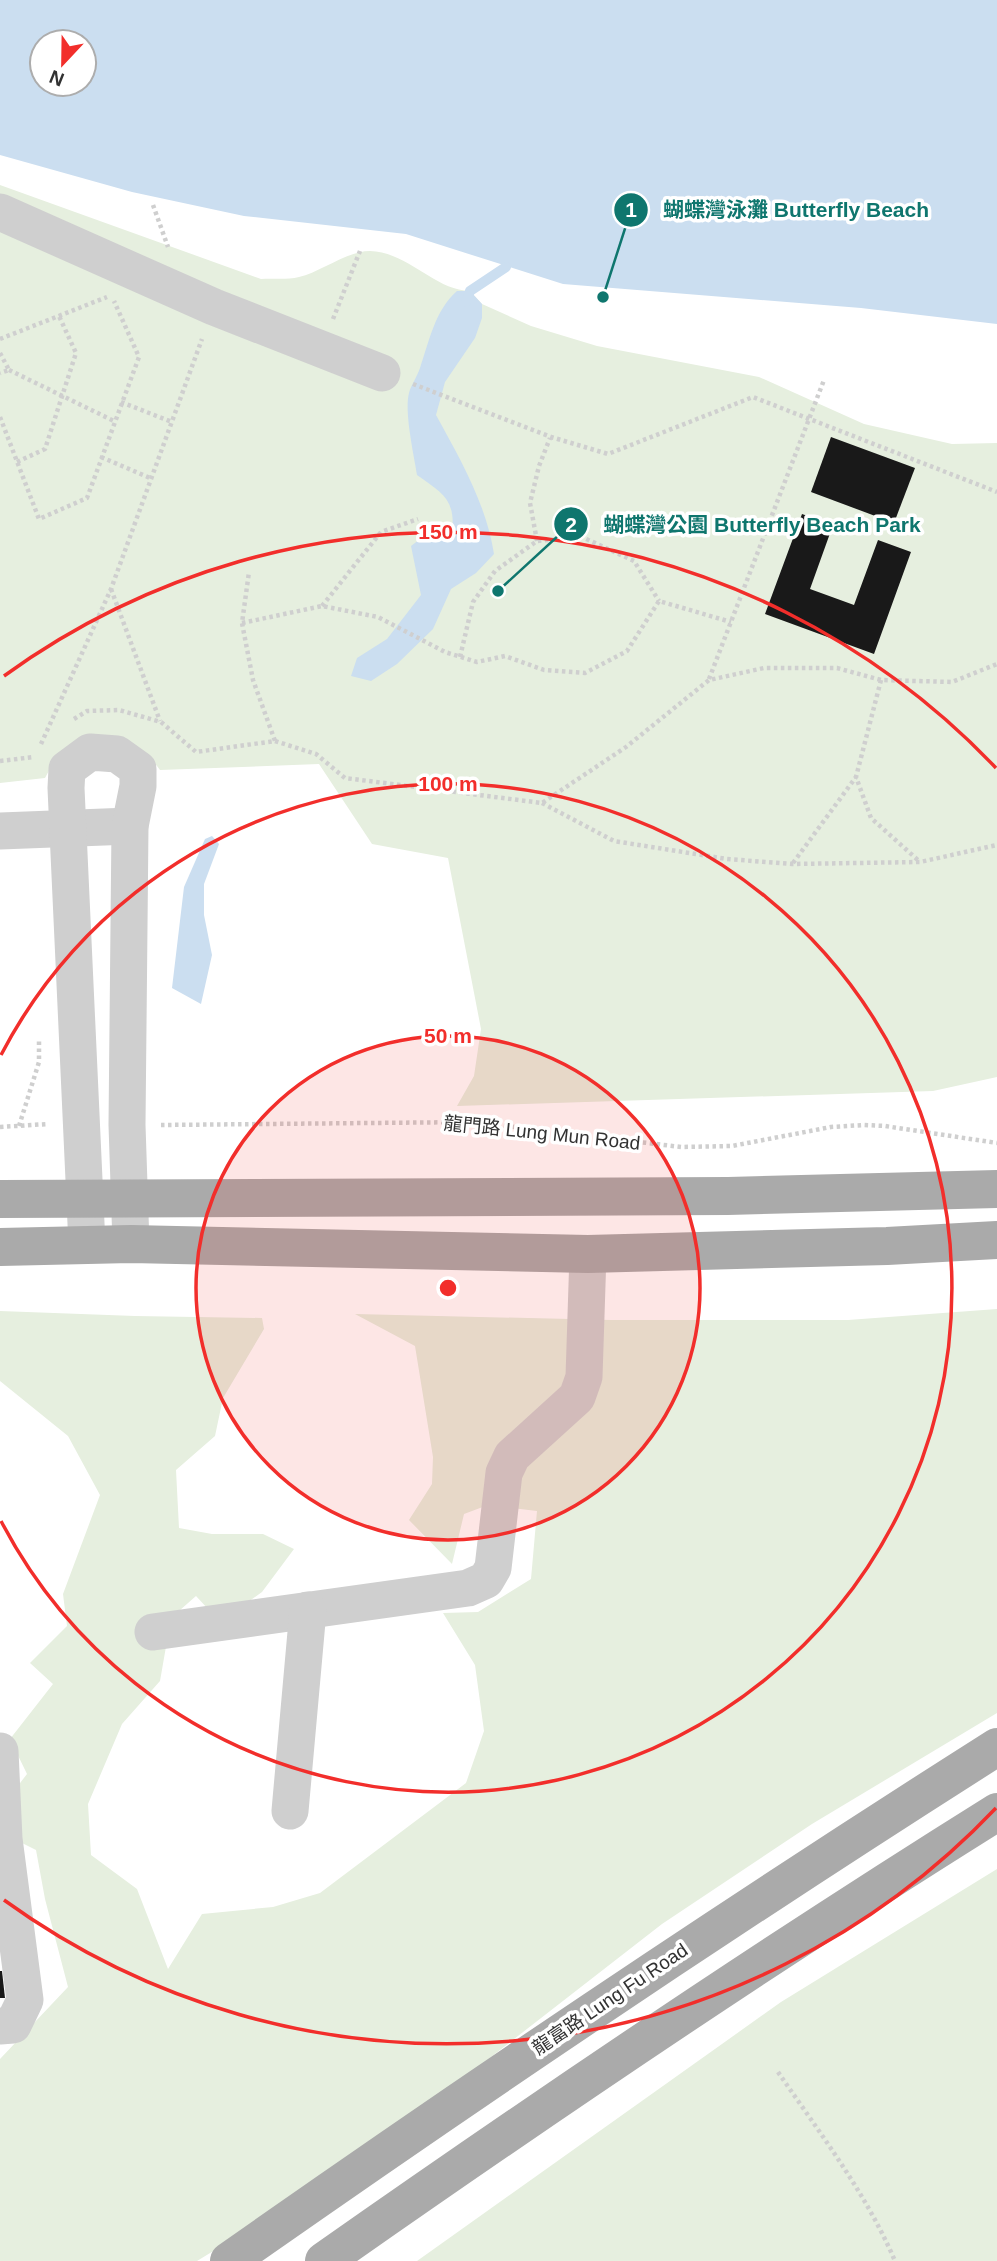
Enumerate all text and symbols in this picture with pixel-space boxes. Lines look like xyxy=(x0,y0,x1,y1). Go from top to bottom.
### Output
north arrow xyxy=(28,28,98,98)
text: N xyxy=(47,66,67,91)
callout: 蝴蝶灣泳灘 Butterfly Beach xyxy=(614,189,943,231)
text: 1 xyxy=(625,198,637,221)
text: 蝴蝶灣泳灘 Butterfly Beach xyxy=(663,198,929,221)
callout: 蝴蝶灣公園 Butterfly Beach Park xyxy=(554,503,934,545)
text: 2 xyxy=(565,513,577,536)
text: 蝴蝶灣公園 Butterfly Beach Park xyxy=(603,513,921,536)
text: 150 m xyxy=(418,520,478,543)
text: 100 m xyxy=(418,772,478,795)
text: 50 m xyxy=(424,1024,472,1047)
street label: 龍門路 Lung Mun Road xyxy=(443,1112,641,1154)
centre of rings xyxy=(436,1276,460,1300)
street label: 龍富路 Lung Fu Road xyxy=(528,1939,692,2059)

